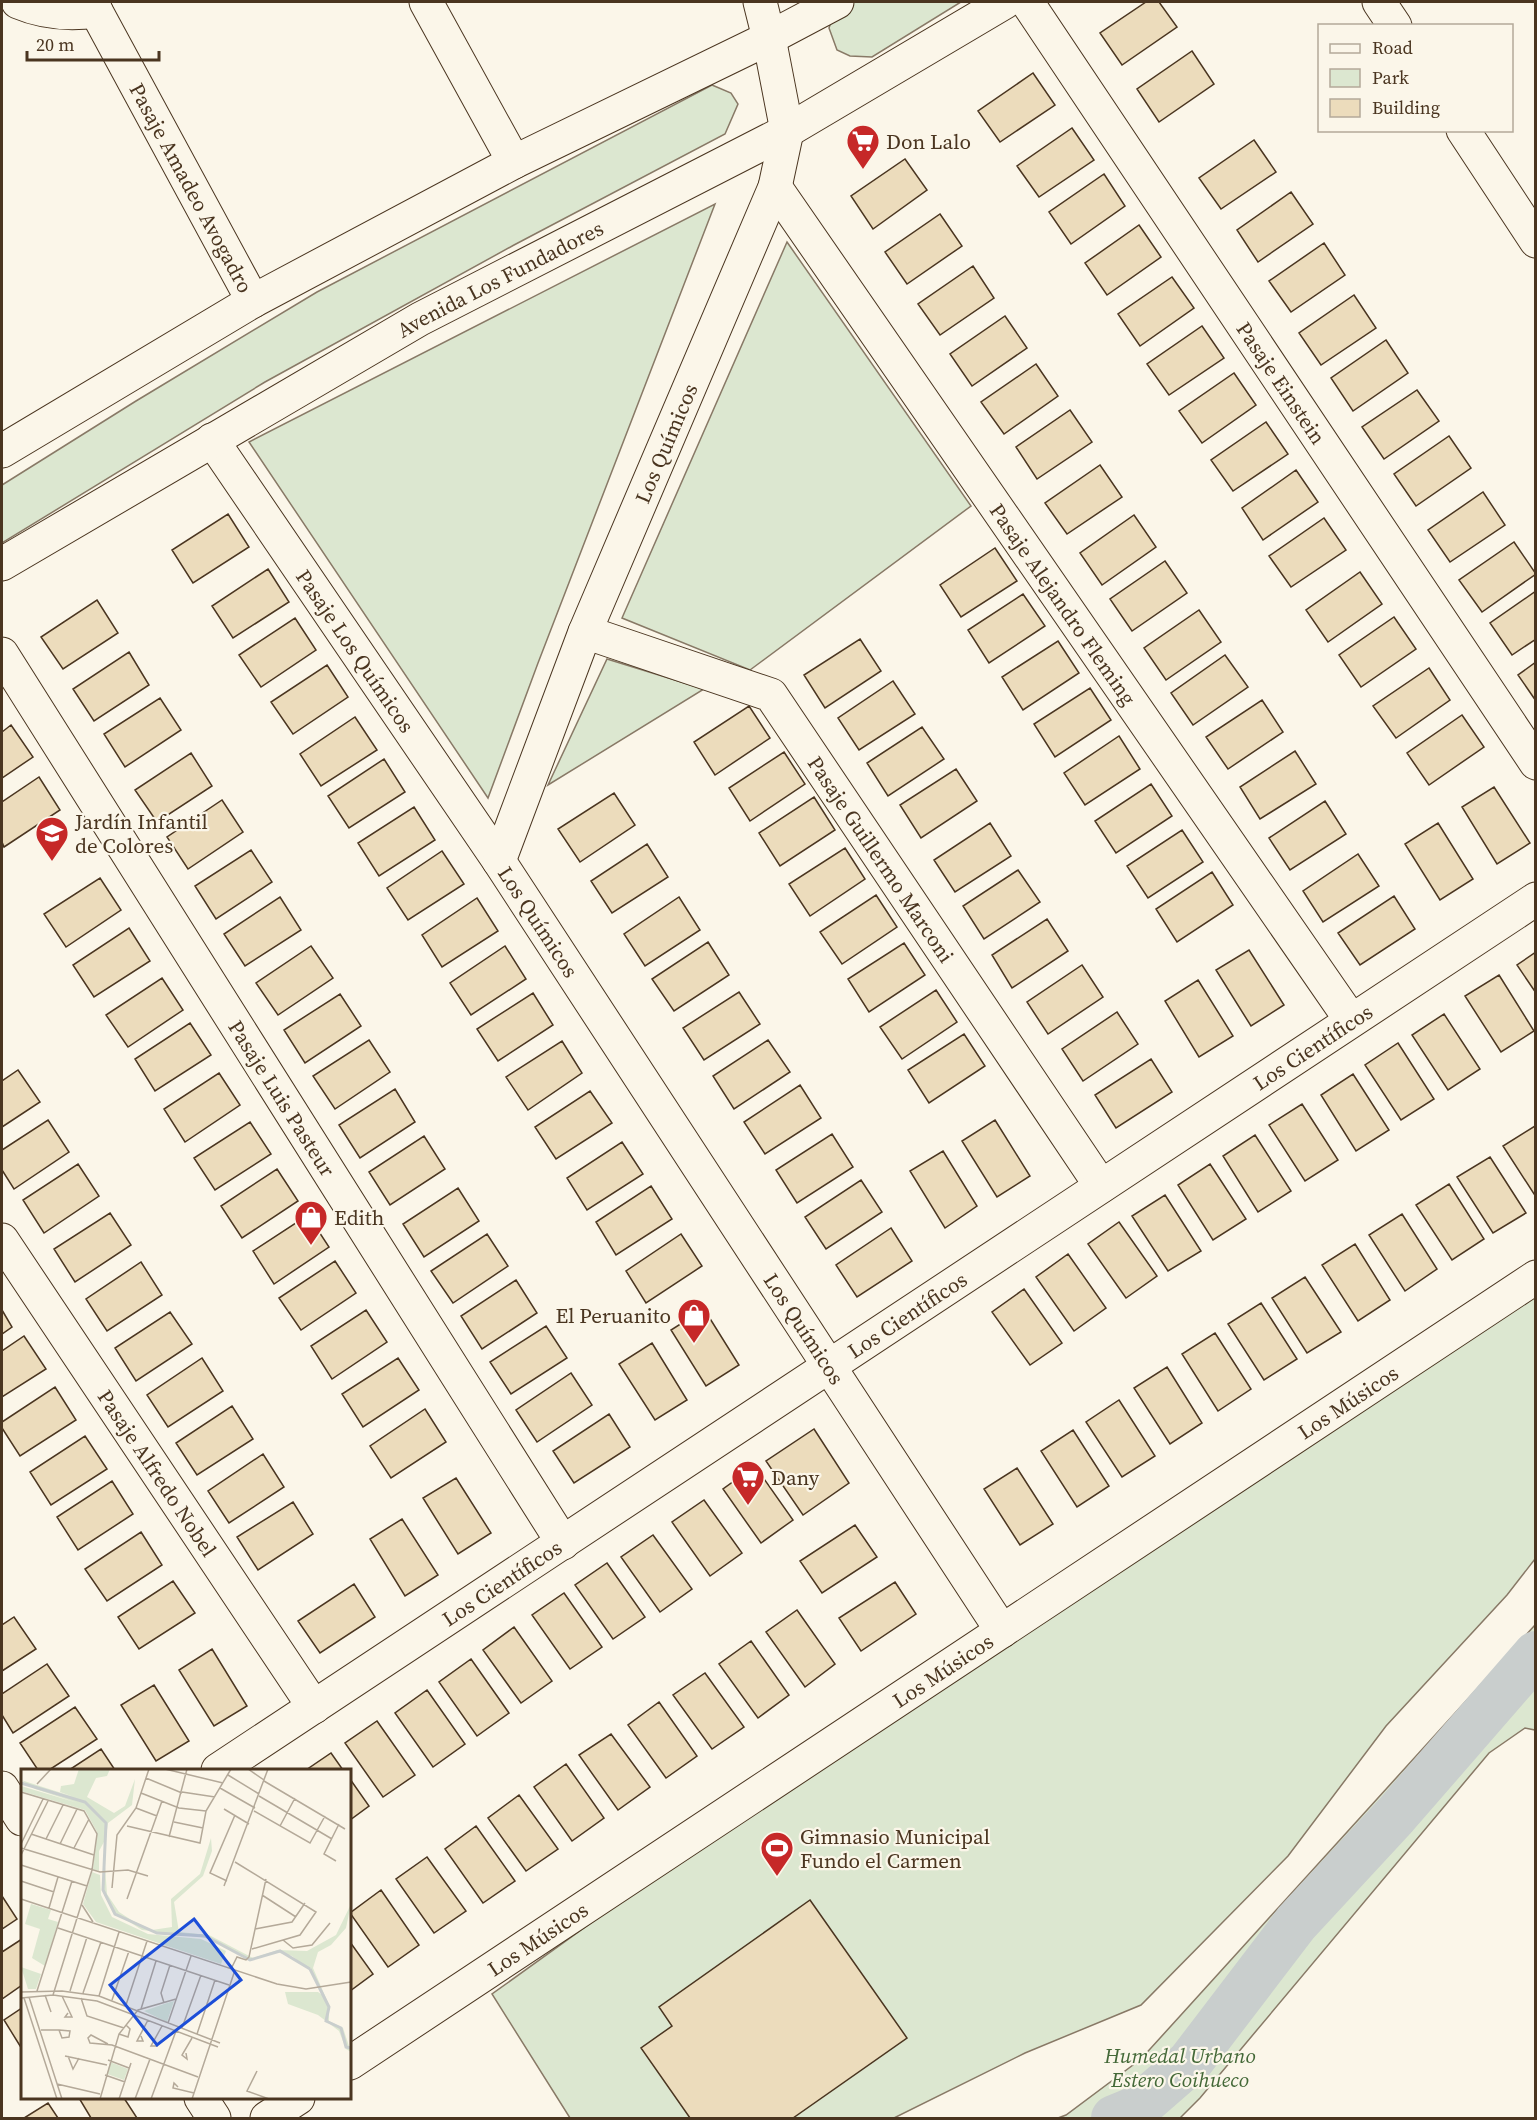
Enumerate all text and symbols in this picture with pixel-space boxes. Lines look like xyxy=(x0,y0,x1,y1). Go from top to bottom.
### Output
scale bar xyxy=(27,24,159,62)
legend xyxy=(1318,24,1513,132)
text: 20 m xyxy=(36,32,74,57)
text: Road xyxy=(1372,35,1413,60)
text: Park xyxy=(1372,65,1409,90)
street label: Pasaje Amadeo Avogadro xyxy=(123,78,260,298)
text: Building xyxy=(1372,95,1440,120)
supermarket icon: Don Lalo xyxy=(845,123,881,170)
place label: Don Lalo xyxy=(886,127,971,156)
street label: Avenida Los Fundadores xyxy=(391,213,608,344)
street label: Pasaje Einstein xyxy=(1230,316,1333,450)
street label: Los Químicos xyxy=(627,379,704,507)
street label: Pasaje Alejandro Fleming xyxy=(983,497,1143,711)
street label: Pasaje Los Químicos xyxy=(290,563,422,738)
street label: Pasaje Guillermo Marconi xyxy=(801,750,961,968)
place label: Jardín Infantil de Colores xyxy=(74,807,208,860)
school or university icon: Jardín Infantil de Colores xyxy=(34,815,70,862)
street label: Los Químicos xyxy=(492,860,586,983)
street label: Los Científicos xyxy=(1247,997,1378,1097)
street label: Pasaje Luis Pasteur xyxy=(222,1014,342,1182)
shop icon: Edith xyxy=(293,1199,329,1246)
place label: Edith xyxy=(334,1203,384,1232)
street label: Los Científicos xyxy=(842,1265,973,1365)
street label: Los Químicos xyxy=(757,1267,851,1390)
shop icon: El Peruanito xyxy=(676,1297,712,1344)
place label: El Peruanito xyxy=(555,1301,671,1330)
street label: Los Músicos xyxy=(1292,1358,1404,1446)
street label: Pasaje Alfredo Nobel xyxy=(91,1384,224,1562)
supermarket icon: Dany xyxy=(730,1459,766,1506)
place label: Dany xyxy=(771,1463,820,1492)
street label: Los Científicos xyxy=(436,1532,567,1633)
street label: Los Músicos xyxy=(887,1626,999,1714)
inset map xyxy=(21,1769,351,2099)
place label: Gimnasio Municipal Fundo el Carmen xyxy=(800,1822,990,1875)
sports icon: Gimnasio Municipal Fundo el Carmen xyxy=(759,1830,795,1877)
street label: Los Músicos xyxy=(482,1895,594,1983)
park label: Humedal Urbano Estero Coihueco xyxy=(1103,2041,1256,2094)

